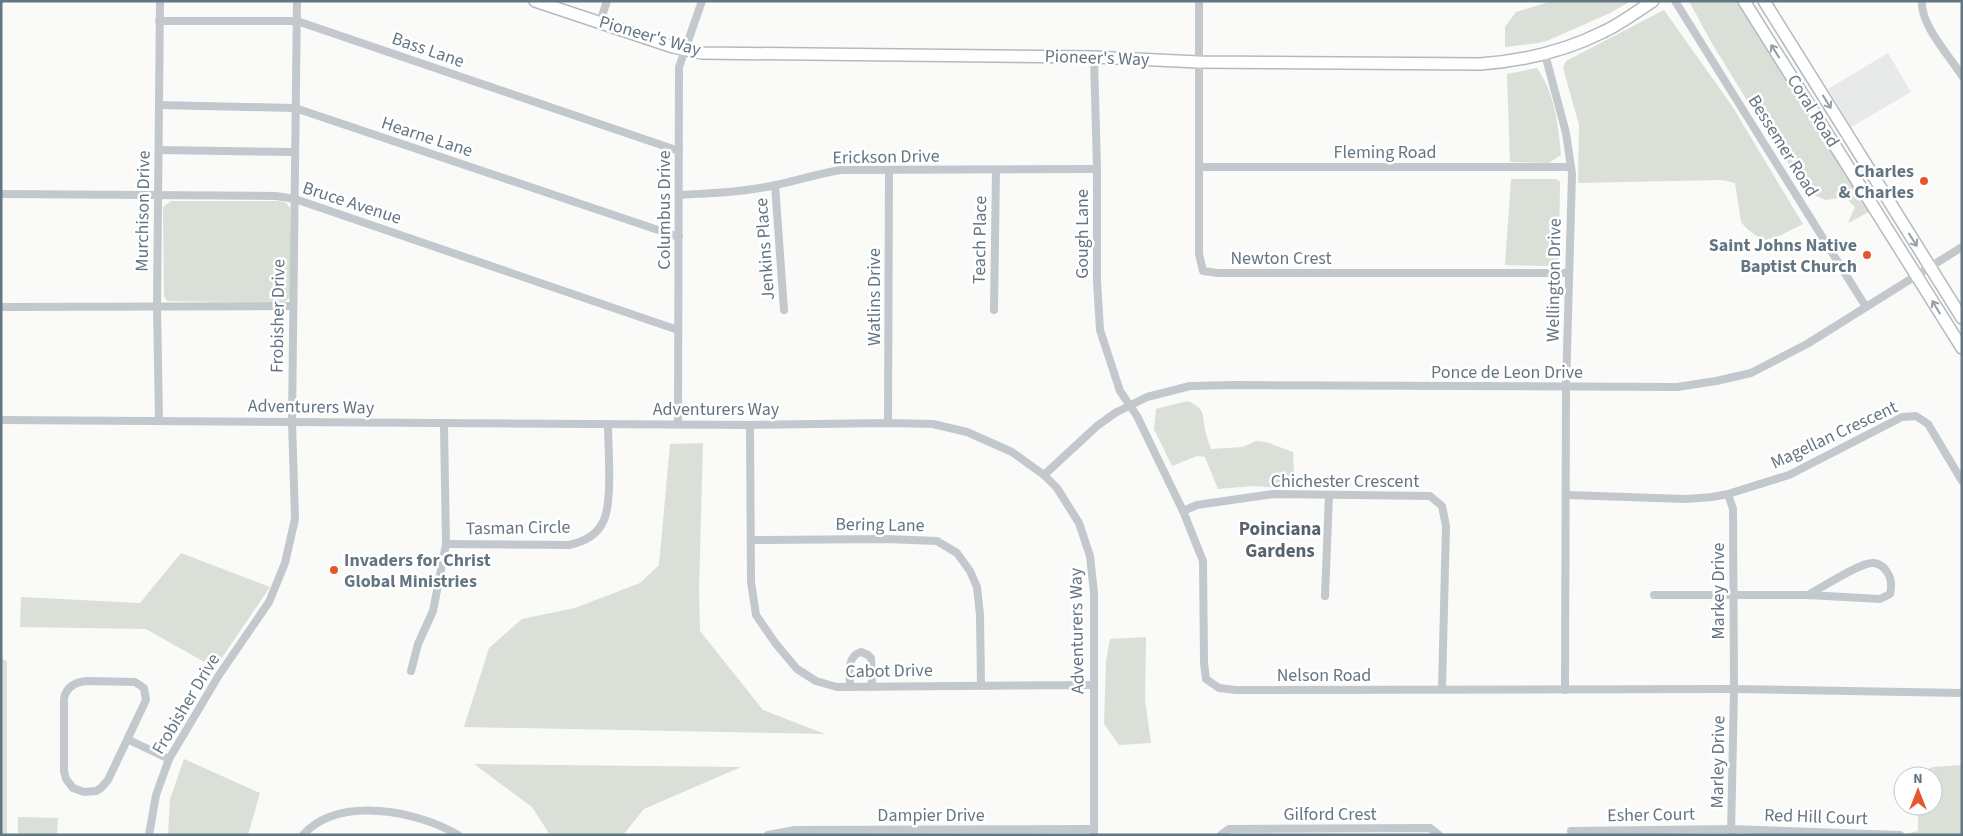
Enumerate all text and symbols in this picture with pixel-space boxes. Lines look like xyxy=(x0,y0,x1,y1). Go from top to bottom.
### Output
street label: Pioneer's Way xyxy=(596,10,704,63)
street label: Bass Lane xyxy=(389,26,468,74)
street label: Pioneer's Way xyxy=(1044,44,1150,72)
one-way arrow xyxy=(1770,44,1780,58)
street label: Coral Road xyxy=(1781,70,1845,152)
street label: Bessemer Road xyxy=(1742,90,1824,202)
one-way arrow xyxy=(1822,95,1833,109)
street label: Hearne Lane xyxy=(378,110,476,164)
street label: Fleming Road xyxy=(1334,140,1436,165)
street label: Erickson Drive xyxy=(832,144,940,170)
street label: Murchison Drive xyxy=(129,150,157,272)
street label: Columbus Drive xyxy=(652,150,677,270)
place label: Charles & Charles xyxy=(1839,159,1914,205)
street label: Bruce Avenue xyxy=(299,175,405,231)
marker: Charles & Charles xyxy=(1918,175,1930,187)
street label: Gough Lane xyxy=(1070,189,1095,279)
street label: Teach Place xyxy=(967,196,993,284)
street label: Jenkins Place xyxy=(749,197,781,301)
street label: Wellington Drive xyxy=(1540,218,1568,342)
one-way arrow xyxy=(1909,232,1919,246)
place label: Saint Johns Native Baptist Church xyxy=(1709,233,1857,279)
street label: Newton Crest xyxy=(1230,246,1332,271)
street label: Watlins Drive xyxy=(862,248,887,346)
marker: Saint Johns Native Baptist Church xyxy=(1861,249,1873,261)
street label: Frobisher Drive xyxy=(265,259,291,373)
one-way arrow xyxy=(1931,300,1941,314)
street label: Ponce de Leon Drive xyxy=(1431,360,1583,385)
street label: Adventurers Way xyxy=(248,393,375,421)
street label: Magellan Crescent xyxy=(1767,395,1901,475)
street label: Adventurers Way xyxy=(653,397,780,422)
street label: Chichester Crescent xyxy=(1271,469,1419,494)
street label: Bering Lane xyxy=(835,512,925,538)
street label: Tasman Circle xyxy=(465,515,571,541)
district label: Poinciana Gardens xyxy=(1239,516,1321,565)
street label: Markey Drive xyxy=(1706,542,1731,640)
place label: Invaders for Christ Global Ministries xyxy=(344,548,491,594)
marker: Invaders for Christ Global Ministries xyxy=(328,564,340,576)
street label: Adventurers Way xyxy=(1063,567,1091,694)
street label: Frobisher Drive xyxy=(146,649,226,759)
street label: Cabot Drive xyxy=(845,658,933,684)
street label: Nelson Road xyxy=(1277,663,1371,688)
street label: Marley Drive xyxy=(1705,715,1731,809)
north arrow xyxy=(1893,766,1943,816)
text: N xyxy=(1913,769,1923,789)
street label: Gilford Crest xyxy=(1283,802,1377,827)
street label: Esher Court xyxy=(1607,802,1695,828)
street label: Dampier Drive xyxy=(877,803,985,828)
street label: Red Hill Court xyxy=(1764,803,1868,831)

